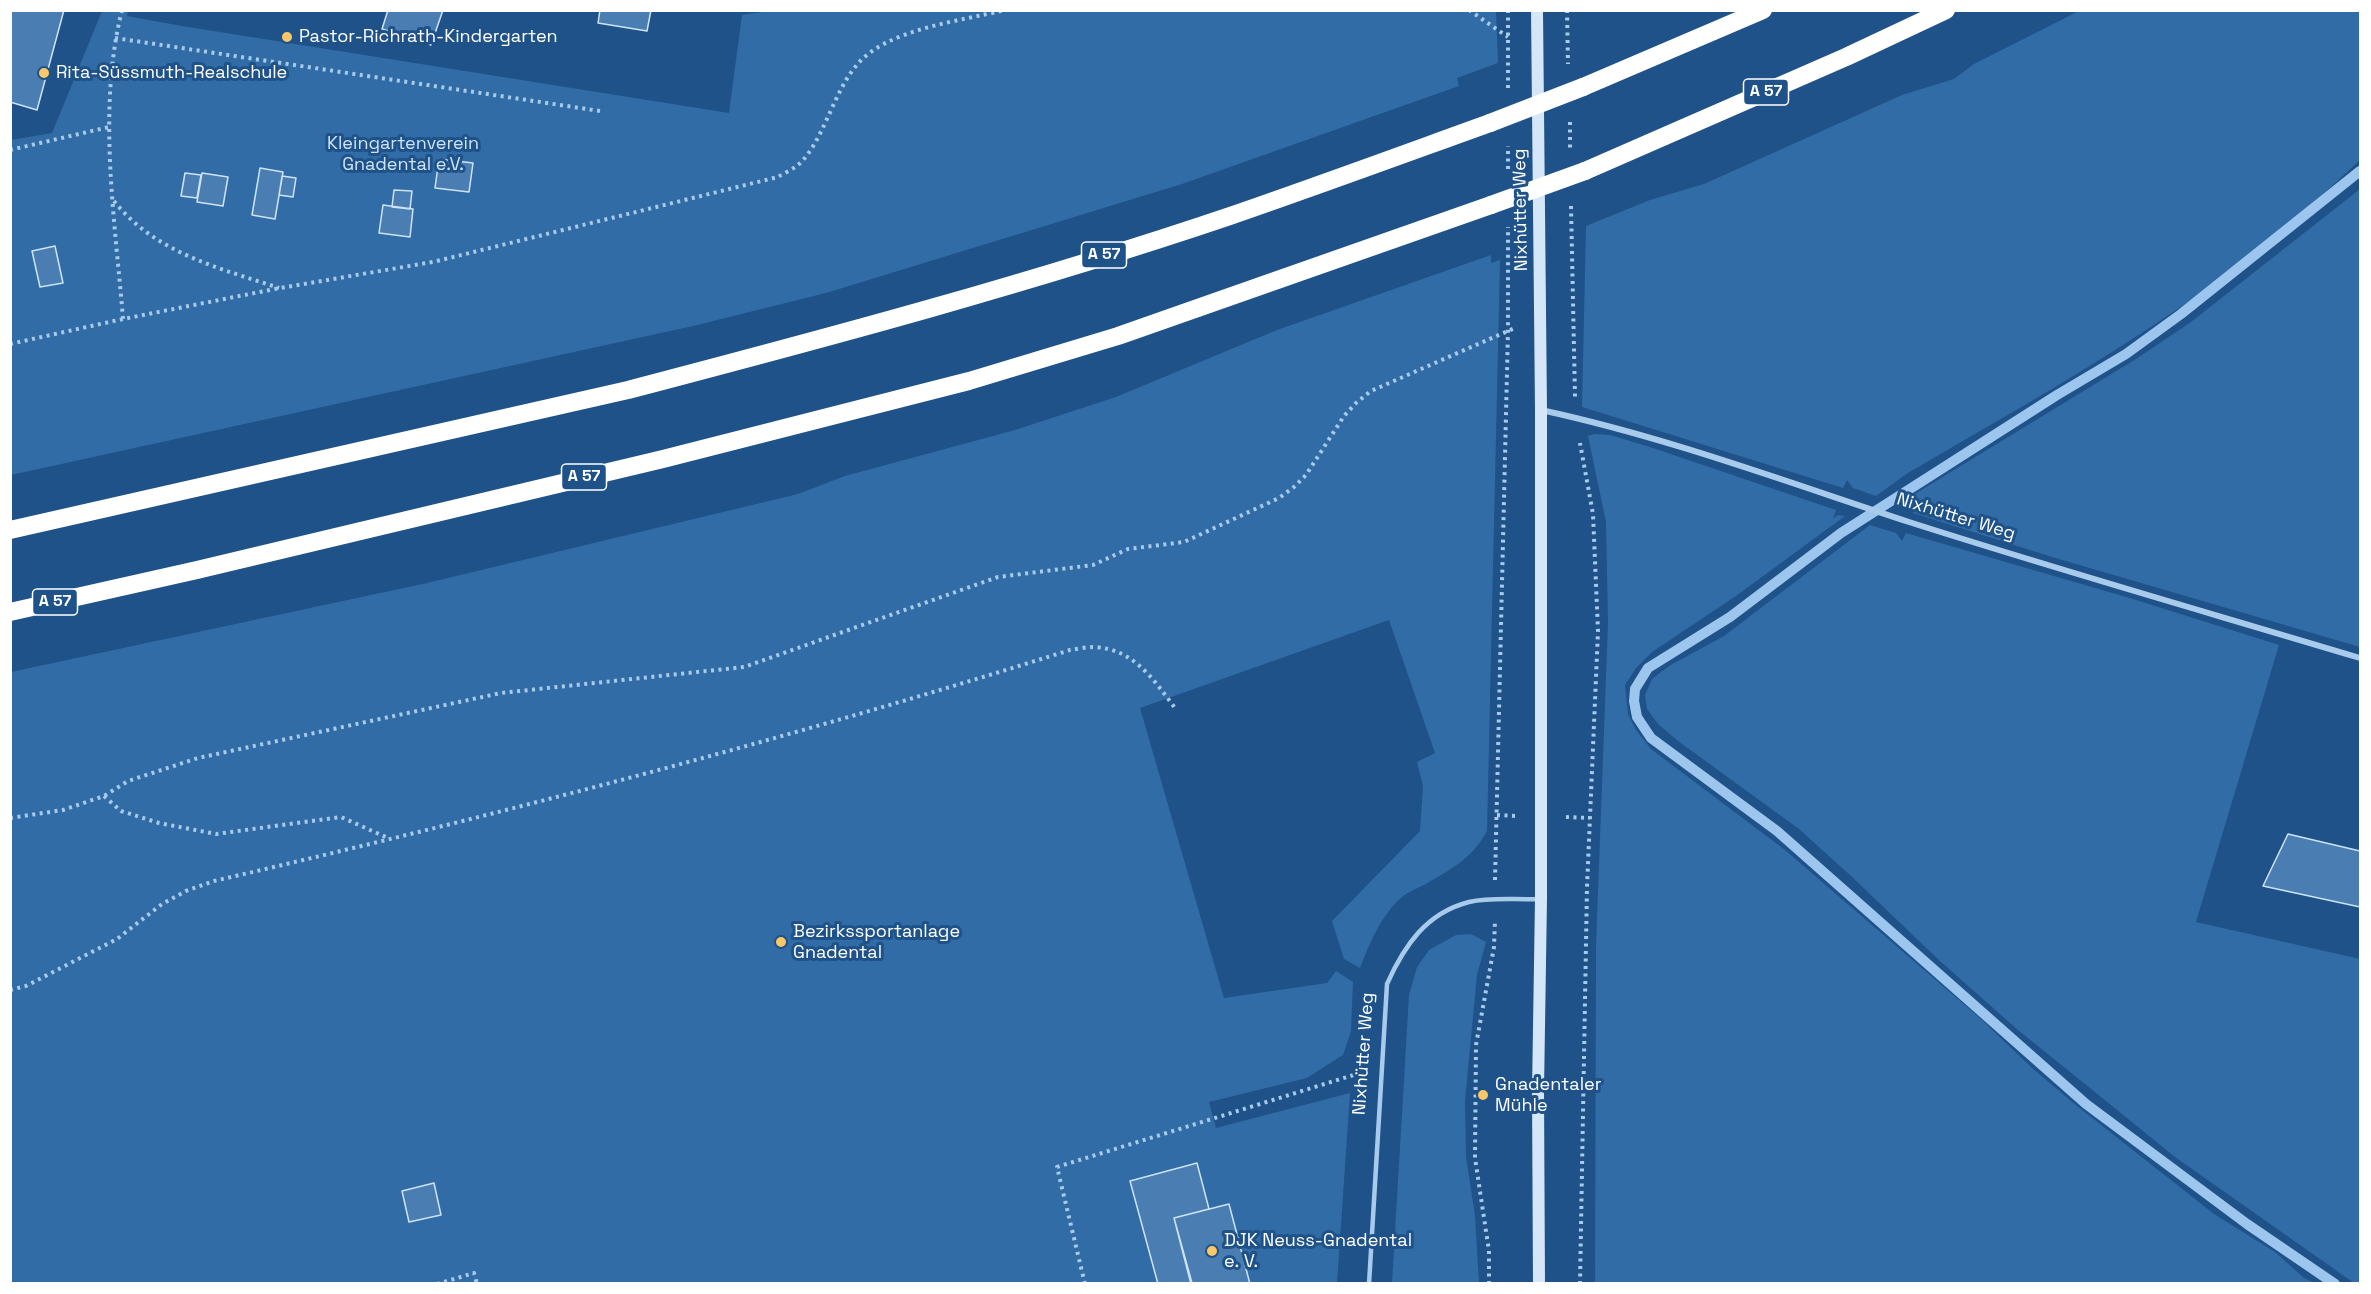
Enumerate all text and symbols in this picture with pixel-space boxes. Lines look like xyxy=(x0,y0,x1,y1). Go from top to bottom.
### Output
place label: Pastor-Richrath-Kindergarten xyxy=(299,26,558,48)
marker: Pastor-Richrath-Kindergarten xyxy=(280,30,294,44)
place label: Rita-Süssmuth-Realschule xyxy=(56,62,287,84)
marker: Rita-Süssmuth-Realschule xyxy=(37,66,51,80)
road number: A 57 xyxy=(1744,79,1788,105)
park label: Kleingartenverein Gnadental e.V. xyxy=(327,133,479,176)
street label: Nixhütter Weg xyxy=(1509,148,1533,272)
road number: A 57 xyxy=(1082,242,1126,268)
road number: A 57 xyxy=(562,464,606,490)
street label: Nixhütter Weg xyxy=(1894,489,2018,545)
road number: A 57 xyxy=(32,589,78,615)
place label: Bezirkssportanlage Gnadental xyxy=(793,921,960,964)
marker: Bezirkssportanlage Gnadental xyxy=(774,935,788,949)
street label: Nixhütter Weg xyxy=(1349,992,1379,1116)
place label: Gnadentaler Mühle xyxy=(1495,1074,1601,1116)
marker: Gnadentaler Mühle xyxy=(1476,1088,1490,1102)
place label: DJK Neuss-Gnadental e. V. xyxy=(1224,1230,1412,1272)
marker: DJK Neuss-Gnadental e. V. xyxy=(1205,1244,1219,1258)

